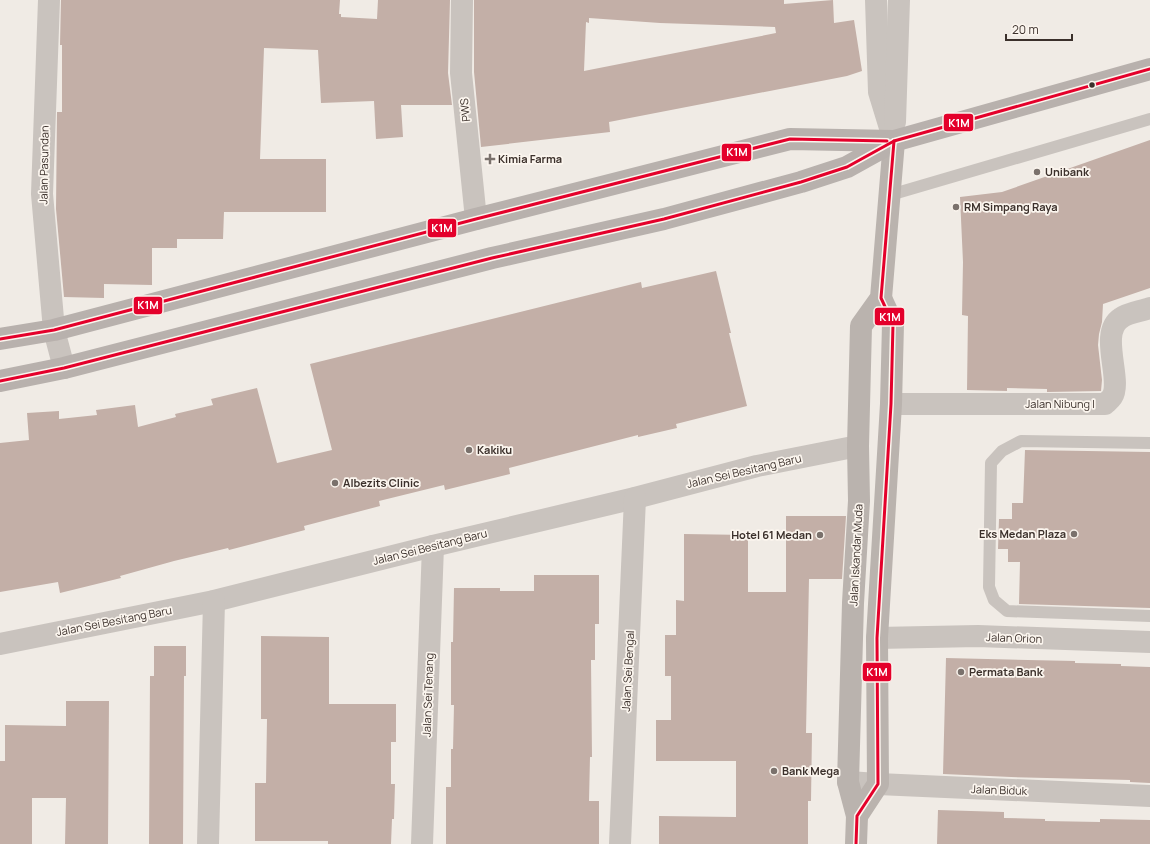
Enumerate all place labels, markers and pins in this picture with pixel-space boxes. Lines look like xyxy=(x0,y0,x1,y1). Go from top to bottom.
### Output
unlabelled marker xyxy=(1087,80,1097,90)
place label: Kimia Farma xyxy=(498,151,562,166)
marker: Kimia Farma xyxy=(485,154,495,164)
place label: Unibank xyxy=(1045,164,1090,179)
marker: Unibank xyxy=(1032,167,1042,177)
place label: RM Simpang Raya xyxy=(964,199,1058,214)
marker: RM Simpang Raya xyxy=(951,202,961,212)
place label: Kakiku xyxy=(477,442,512,457)
marker: Kakiku xyxy=(464,445,474,455)
place label: Albezits Clinic xyxy=(343,475,419,490)
marker: Albezits Clinic xyxy=(330,478,340,488)
place label: Eks Medan Plaza xyxy=(979,526,1066,541)
place label: Hotel 61 Medan xyxy=(731,527,812,542)
marker: Eks Medan Plaza xyxy=(1069,529,1079,539)
marker: Hotel 61 Medan xyxy=(815,530,825,540)
place label: Permata Bank xyxy=(969,664,1044,679)
marker: Permata Bank xyxy=(956,667,966,677)
place label: Bank Mega xyxy=(782,763,839,778)
marker: Bank Mega xyxy=(769,766,779,776)

